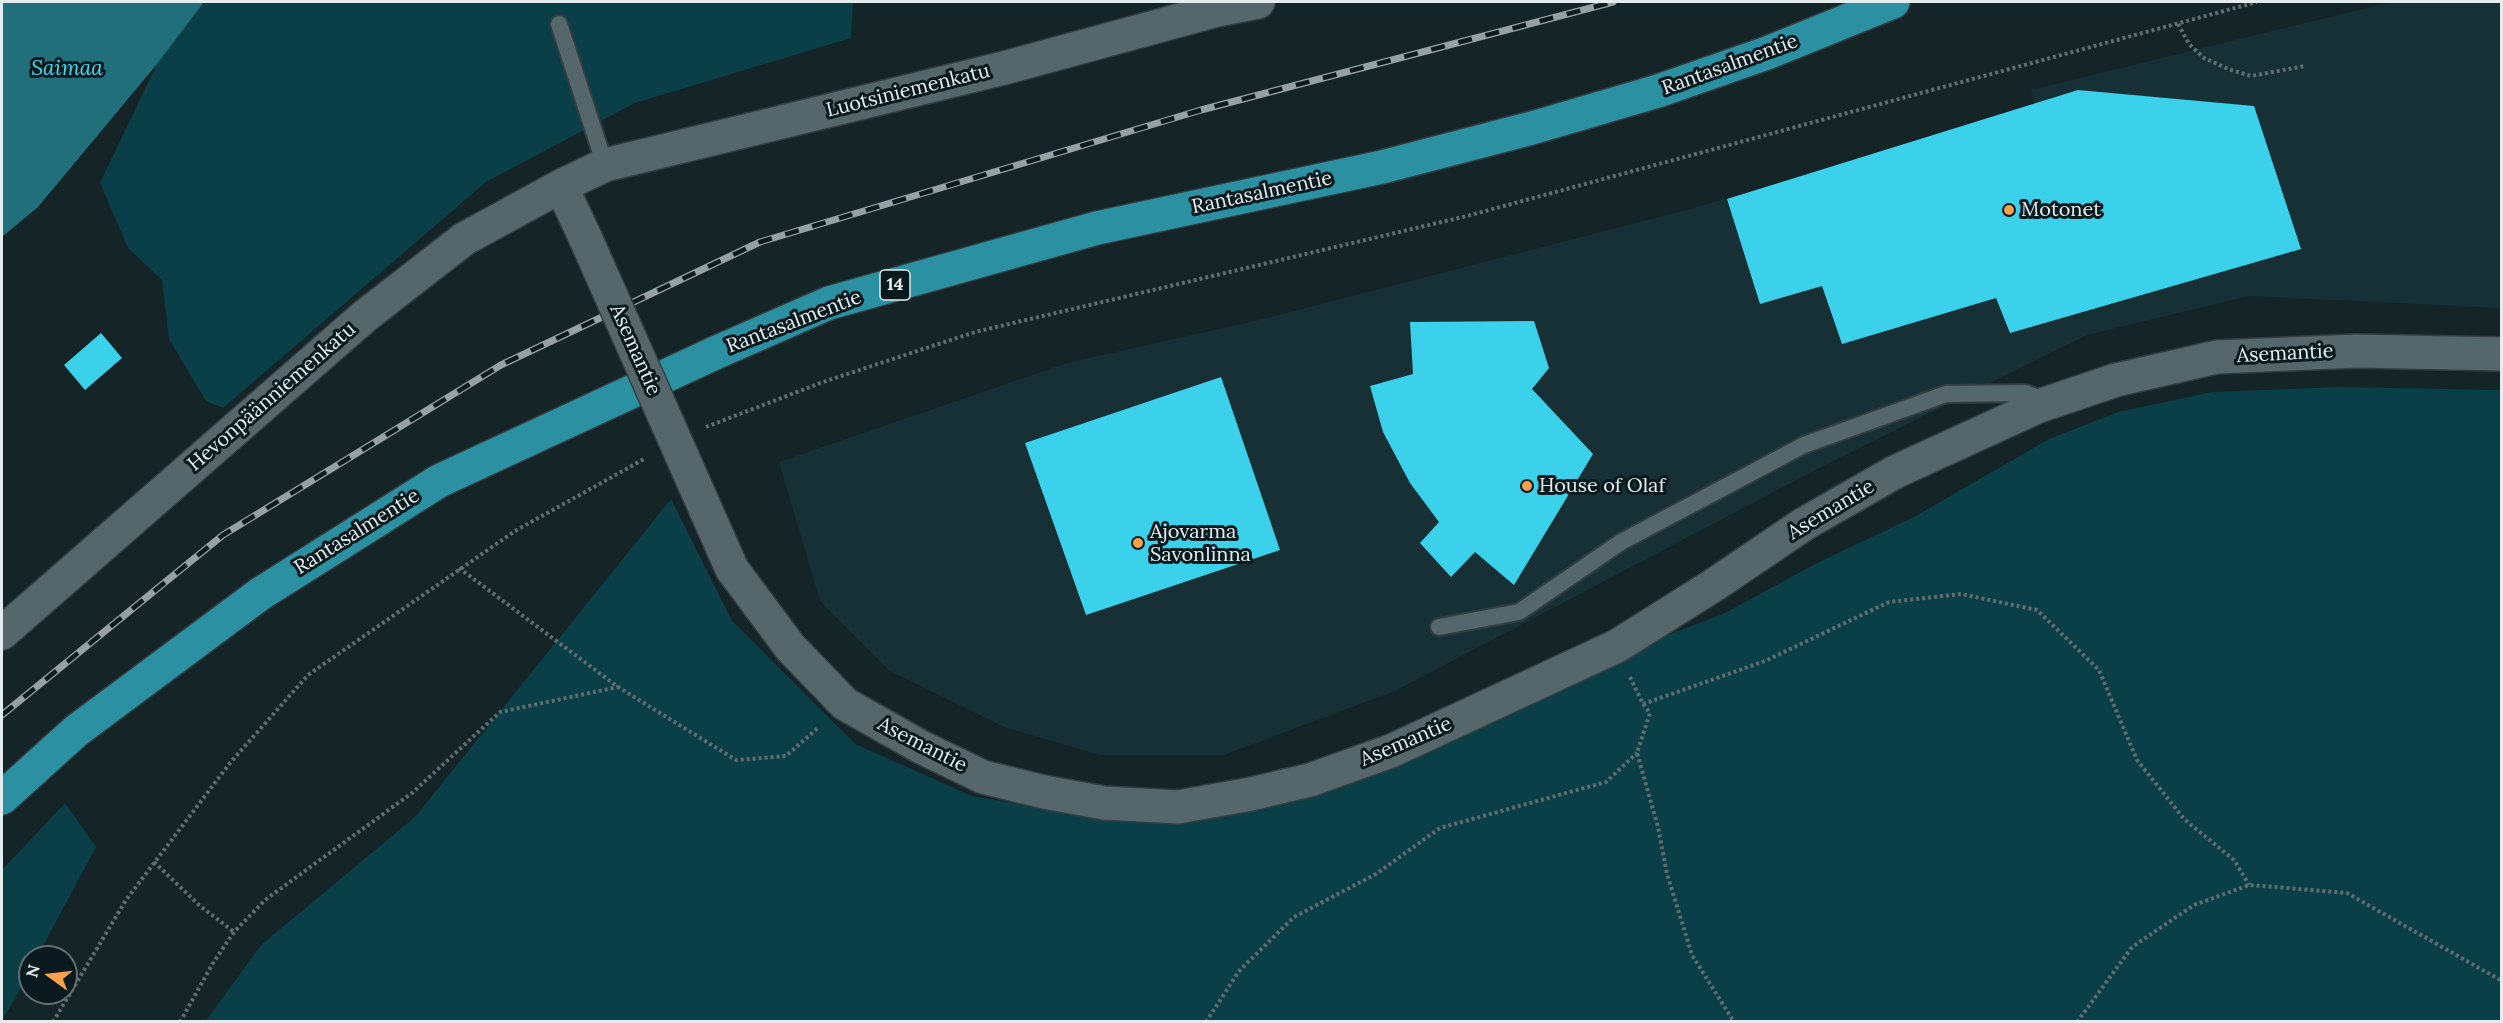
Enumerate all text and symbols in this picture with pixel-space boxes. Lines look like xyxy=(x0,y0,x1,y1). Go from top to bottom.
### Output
street label: Rantasalmentie xyxy=(1659,29,1801,101)
water label: Saimaa xyxy=(31,56,103,82)
street label: Luotsiniemenkatu xyxy=(824,59,992,123)
street label: Rantasalmentie xyxy=(1190,166,1334,220)
place label: Motonet xyxy=(2021,198,2101,222)
marker: Motonet xyxy=(2002,203,2016,217)
road number: 14 xyxy=(880,270,910,300)
street label: Rantasalmentie xyxy=(723,285,865,359)
street label: Asemantie xyxy=(604,301,666,399)
street label: Hevonpäänniemenkatu xyxy=(183,318,361,476)
street label: Asemantie xyxy=(2236,339,2334,369)
place label: House of Olaf xyxy=(1539,474,1665,498)
street label: Asemantie xyxy=(1783,475,1879,545)
marker: House of Olaf xyxy=(1520,479,1534,493)
street label: Rantasalmentie xyxy=(290,484,424,580)
place label: Ajovarma Savonlinna xyxy=(1150,520,1251,567)
marker: Ajovarma Savonlinna xyxy=(1131,536,1145,550)
street label: Asemantie xyxy=(873,712,971,778)
street label: Asemantie xyxy=(1357,712,1455,772)
north arrow xyxy=(18,945,78,1005)
text: N xyxy=(21,962,44,979)

